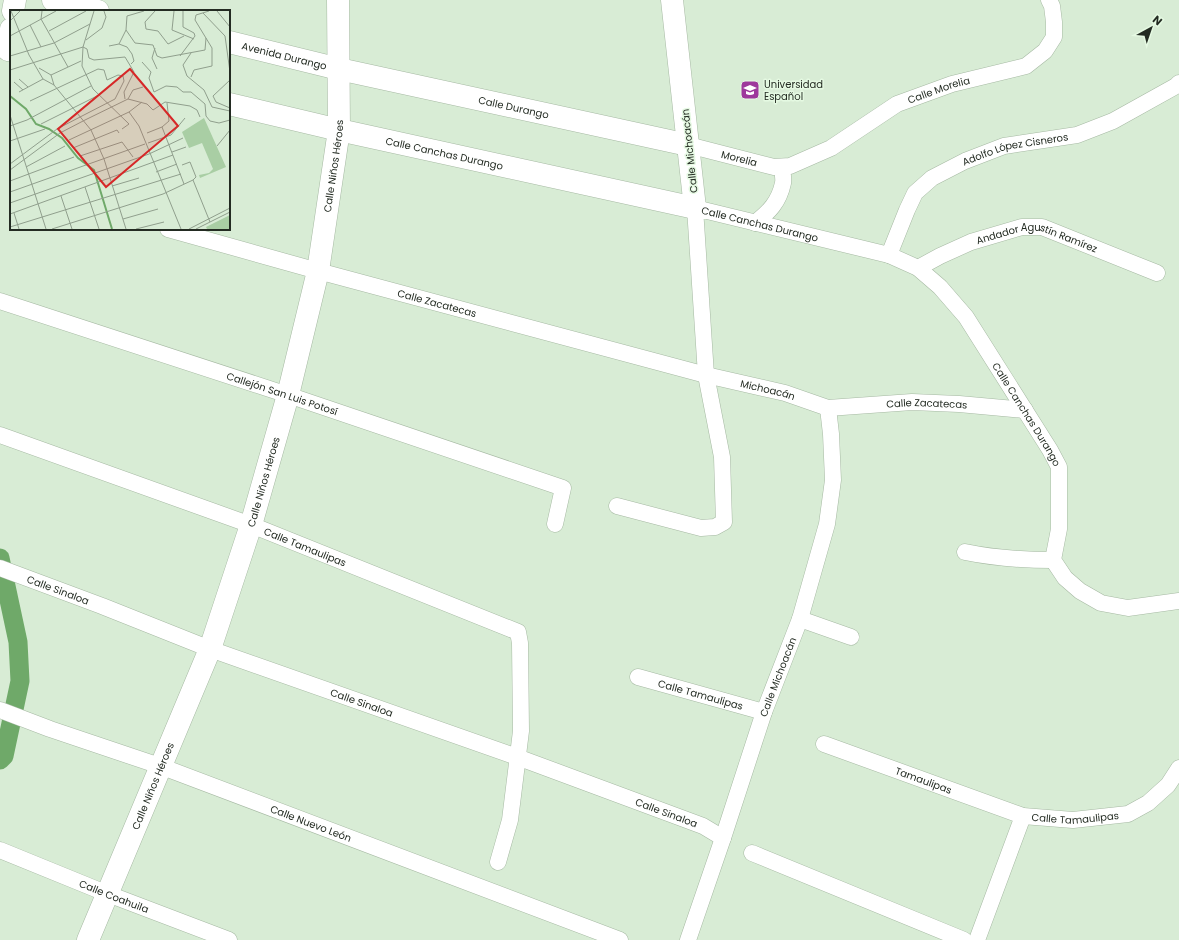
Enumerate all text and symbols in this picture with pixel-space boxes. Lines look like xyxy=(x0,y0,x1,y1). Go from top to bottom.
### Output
north arrow xyxy=(1131,8,1171,48)
inset map xyxy=(10,10,230,230)
text: N xyxy=(1149,12,1166,29)
street label: Avenida Durango xyxy=(240,38,328,74)
street label: Calle Morelia xyxy=(906,73,971,108)
place label: Universidad Español xyxy=(764,77,823,104)
school or university icon: Universidad Español xyxy=(739,79,761,101)
street label: Calle Durango xyxy=(477,93,550,122)
street label: Calle Michoacán xyxy=(678,108,701,194)
street label: Calle Niños Héroes xyxy=(320,120,347,213)
street label: Adolfo López Cisneros xyxy=(960,129,1069,169)
street label: Calle Canchas Durango xyxy=(384,133,505,174)
street label: Morelia xyxy=(720,147,759,170)
street label: Calle Canchas Durango xyxy=(700,203,820,246)
street label: Andador Agustín Ramírez xyxy=(974,220,1100,257)
street label: Calle Zacatecas xyxy=(396,286,478,321)
street label: Calle Canchas Durango xyxy=(988,360,1064,469)
street label: Callejón San Luis Potosí xyxy=(225,368,340,419)
street label: Michoacán xyxy=(739,376,797,404)
street label: Calle Zacatecas xyxy=(886,395,968,413)
street label: Calle Niños Héroes xyxy=(244,435,284,529)
street label: Calle Tamaulipas xyxy=(261,524,348,570)
street label: Calle Sinaloa xyxy=(25,572,91,609)
street label: Calle Michoacán xyxy=(756,635,800,719)
street label: Calle Tamaulipas xyxy=(656,676,745,714)
street label: Calle Sinaloa xyxy=(328,685,395,721)
street label: Calle Niños Héroes xyxy=(128,740,178,832)
street label: Tamaulipas xyxy=(893,763,954,798)
street label: Calle Sinaloa xyxy=(633,795,700,831)
street label: Calle Nuevo León xyxy=(268,801,354,846)
street label: Calle Tamaulipas xyxy=(1031,808,1120,828)
street label: Calle Coahuila xyxy=(77,876,151,917)

